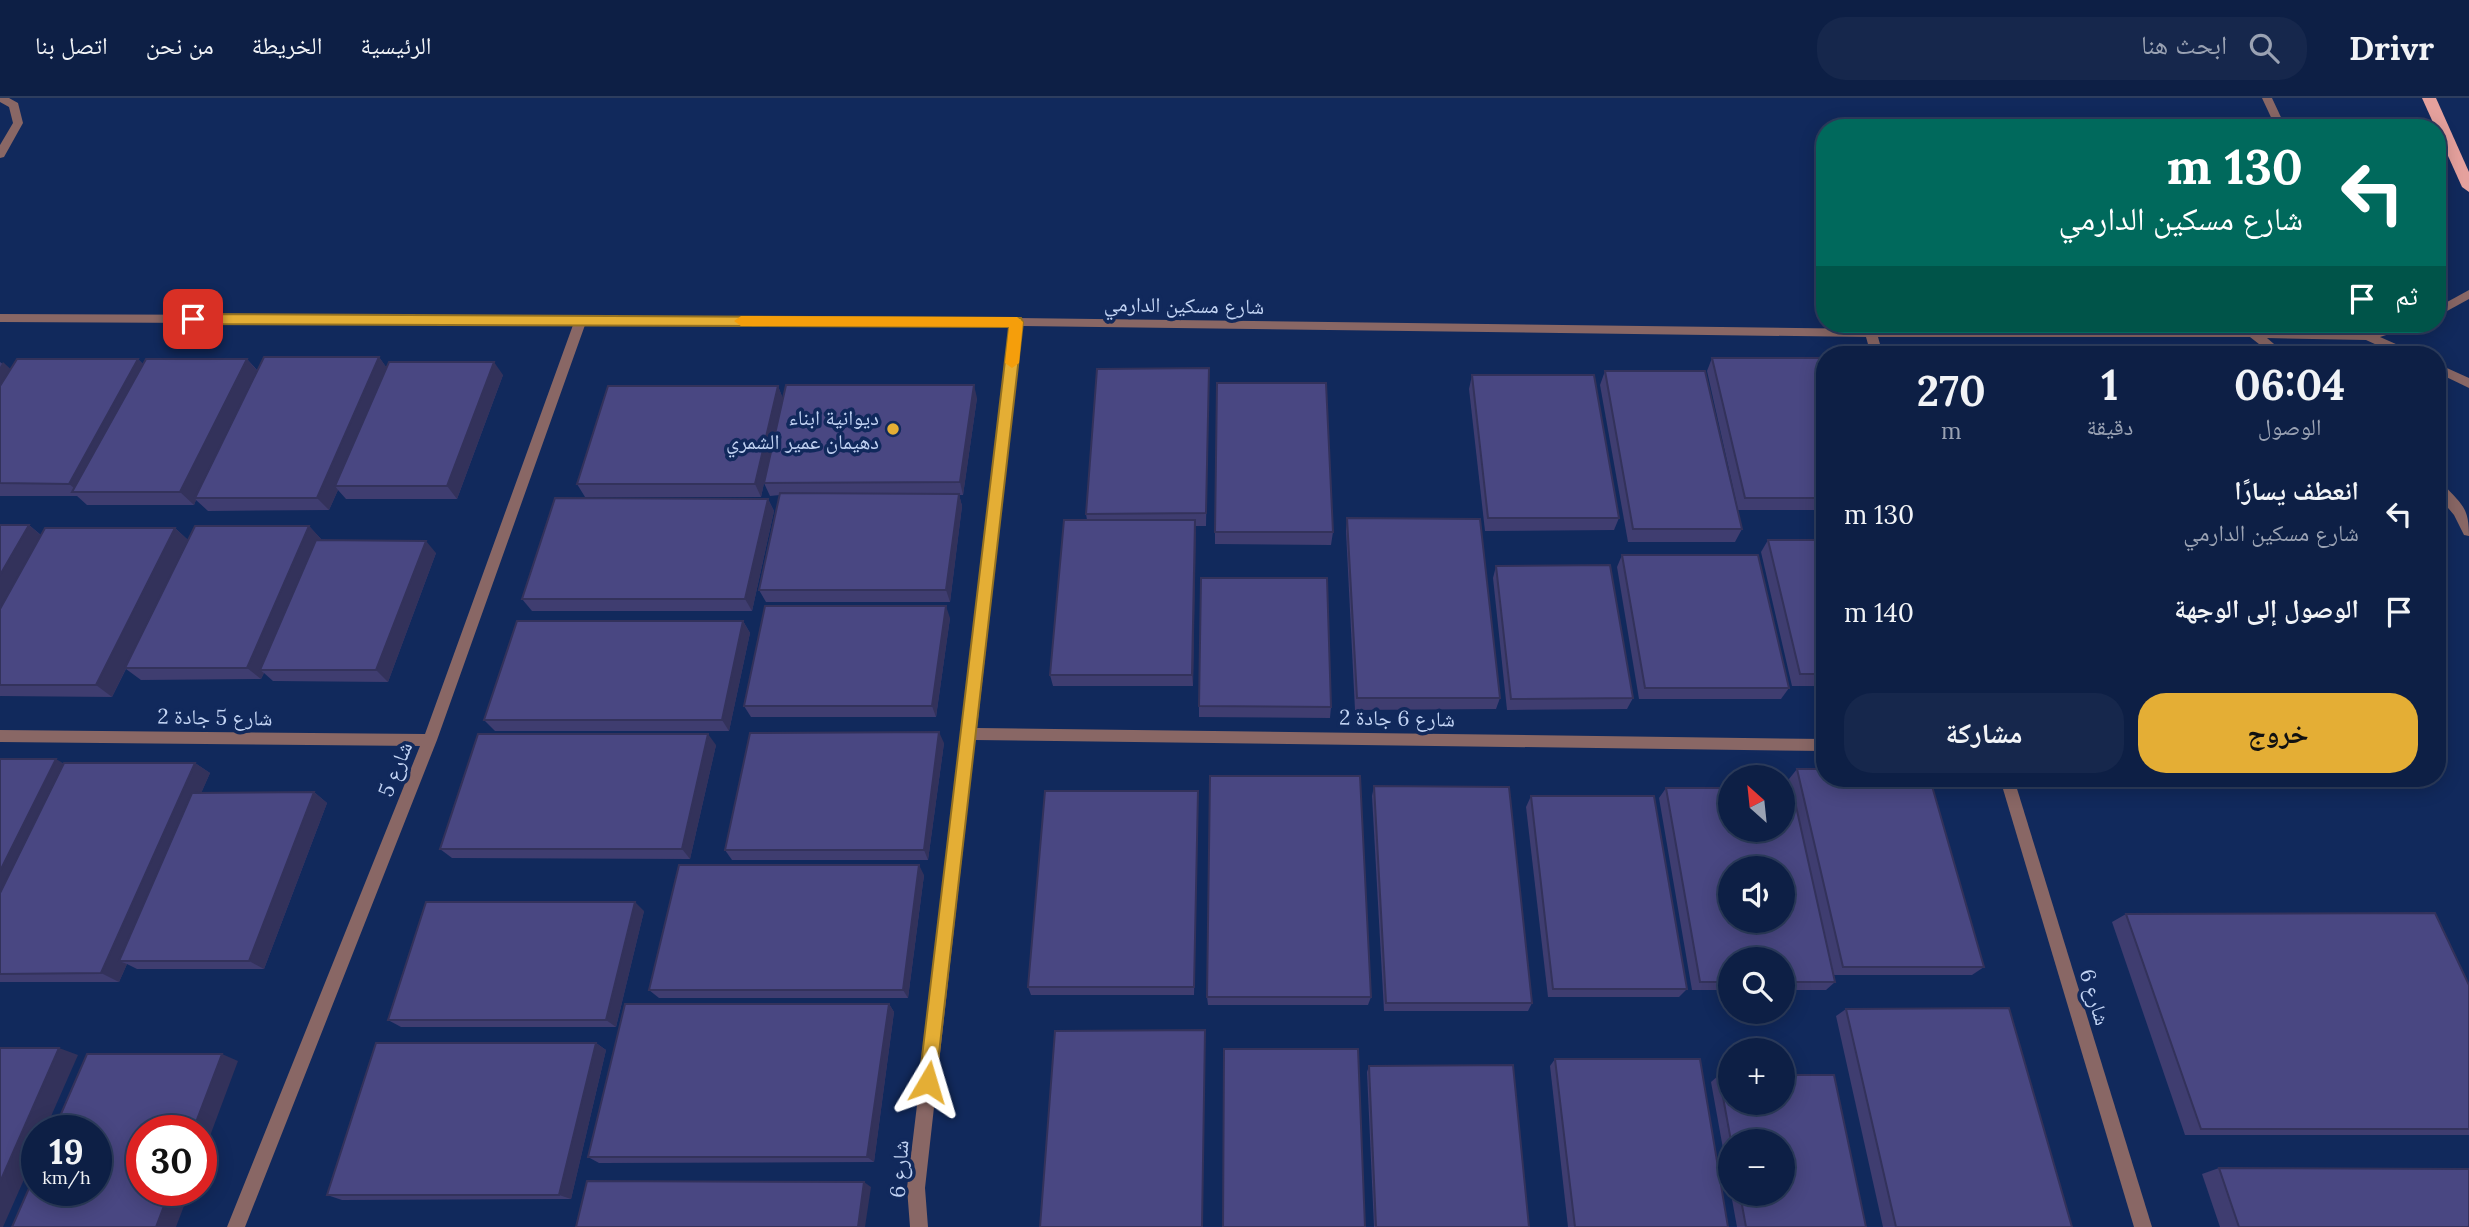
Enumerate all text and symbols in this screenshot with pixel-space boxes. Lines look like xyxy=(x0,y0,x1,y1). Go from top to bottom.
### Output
search box xyxy=(1817,17,2307,80)
text: Drivr xyxy=(2349,27,2434,69)
text: ابحث هنا xyxy=(2141,28,2227,61)
icon: search xyxy=(2245,29,2283,67)
text: اتصل بنا xyxy=(35,30,108,61)
text: من نحن xyxy=(146,30,214,61)
text: الخريطة xyxy=(252,30,322,61)
text: الرئيسية xyxy=(360,30,432,61)
text: 130 m xyxy=(2167,135,2303,197)
icon: left xyxy=(2327,147,2418,238)
text: شارع مسكين الدارمي xyxy=(2058,198,2303,239)
text: ثم xyxy=(2395,279,2418,312)
icon: arrive xyxy=(2343,280,2381,318)
pin xyxy=(163,289,223,349)
street label: شارع مسكين الدارمي xyxy=(1103,290,1264,323)
icon: arrive xyxy=(174,300,212,338)
text: 1 xyxy=(2101,358,2118,412)
text: 06:04 xyxy=(2234,358,2345,412)
text: 270 xyxy=(1917,364,1986,418)
place label: ديوانية ابناء دهيمان عمير الشمري xyxy=(726,404,879,458)
text: دقيقة xyxy=(2086,412,2133,441)
text: الوصول xyxy=(2258,412,2321,441)
text: m xyxy=(1941,416,1962,445)
marker: ديوانية ابناء دهيمان عمير الشمري xyxy=(885,421,901,437)
text: انعطف يسارًا xyxy=(2234,474,2359,507)
icon: left xyxy=(2380,495,2418,533)
text: 130 m xyxy=(1844,498,1914,531)
text: شارع مسكين الدارمي xyxy=(2183,518,2359,547)
text: الوصول إلى الوجهة xyxy=(2174,592,2359,625)
icon: arrive xyxy=(2380,593,2418,631)
text: 140 m xyxy=(1844,596,1914,629)
button: مشاركة xyxy=(1844,693,2124,773)
button: خروج xyxy=(2138,693,2418,773)
street label: شارع 5 جادة 2 xyxy=(157,702,273,732)
street label: شارع 6 جادة 2 xyxy=(1339,703,1455,733)
street label: شارع 5 xyxy=(372,738,418,800)
north arrow xyxy=(1718,765,1796,842)
map controls xyxy=(1718,765,1795,1206)
button: sound xyxy=(1718,856,1795,933)
button: search xyxy=(1718,947,1795,1024)
street label: شارع 6 xyxy=(2074,966,2116,1028)
button: + xyxy=(1718,1038,1795,1115)
position arrow xyxy=(891,1045,965,1119)
speed limit sign: 30 xyxy=(126,1115,217,1206)
text: 19 xyxy=(49,1129,84,1174)
button: − xyxy=(1718,1129,1795,1206)
street label: شارع 6 xyxy=(884,1139,914,1199)
text: km/h xyxy=(42,1166,91,1189)

